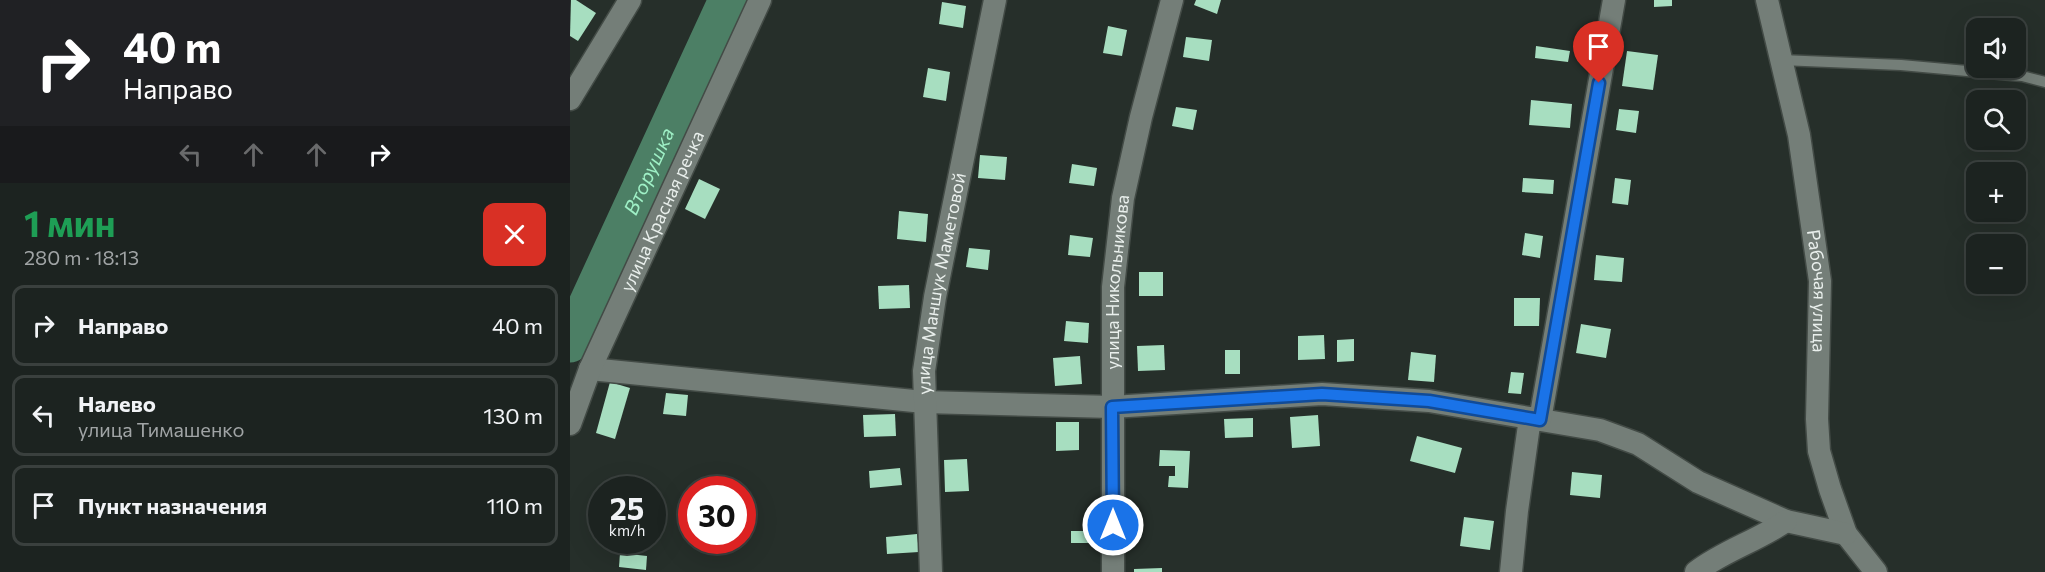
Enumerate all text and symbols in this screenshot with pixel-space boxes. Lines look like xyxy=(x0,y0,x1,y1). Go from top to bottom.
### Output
map controls xyxy=(1966,18,2026,294)
button: sound xyxy=(1966,18,2026,78)
text: 40 m xyxy=(123,20,221,72)
pin xyxy=(1573,21,1624,83)
icon: right xyxy=(24,24,102,102)
icon: arrive xyxy=(1582,30,1615,63)
text: Направо xyxy=(123,72,233,105)
button: search xyxy=(1966,90,2026,150)
water label: Вторушка xyxy=(618,124,679,218)
street label: улица Красная речка xyxy=(615,127,708,295)
icon: left xyxy=(174,138,207,171)
icon: ahead xyxy=(237,138,270,171)
icon: ahead xyxy=(300,138,333,171)
icon: right xyxy=(363,138,396,171)
button: + xyxy=(1966,162,2026,222)
street label: улица Маншук Маметовой xyxy=(911,170,970,395)
street label: улица Никольникова xyxy=(1101,193,1133,370)
text: 1 мин xyxy=(24,200,116,244)
button: close xyxy=(483,203,546,266)
street label: Рабочая улица xyxy=(1803,228,1832,353)
button: − xyxy=(1966,234,2026,294)
text: 280 m · 18:13 xyxy=(24,245,139,269)
icon: right xyxy=(27,309,60,342)
text: Направо xyxy=(78,312,168,339)
text: 40 m xyxy=(492,312,543,339)
text: Налево xyxy=(78,390,156,417)
icon: left xyxy=(27,399,60,432)
text: 130 m xyxy=(483,402,543,429)
text: улица Тимашенко xyxy=(78,417,245,441)
speed limit sign: 30 xyxy=(678,476,756,554)
icon: arrive xyxy=(27,489,60,522)
text: 25 xyxy=(610,489,644,526)
text: Пункт назначения xyxy=(78,492,267,519)
text: 110 m xyxy=(486,492,543,519)
position arrow xyxy=(1081,493,1145,557)
text: km/h xyxy=(609,521,645,539)

